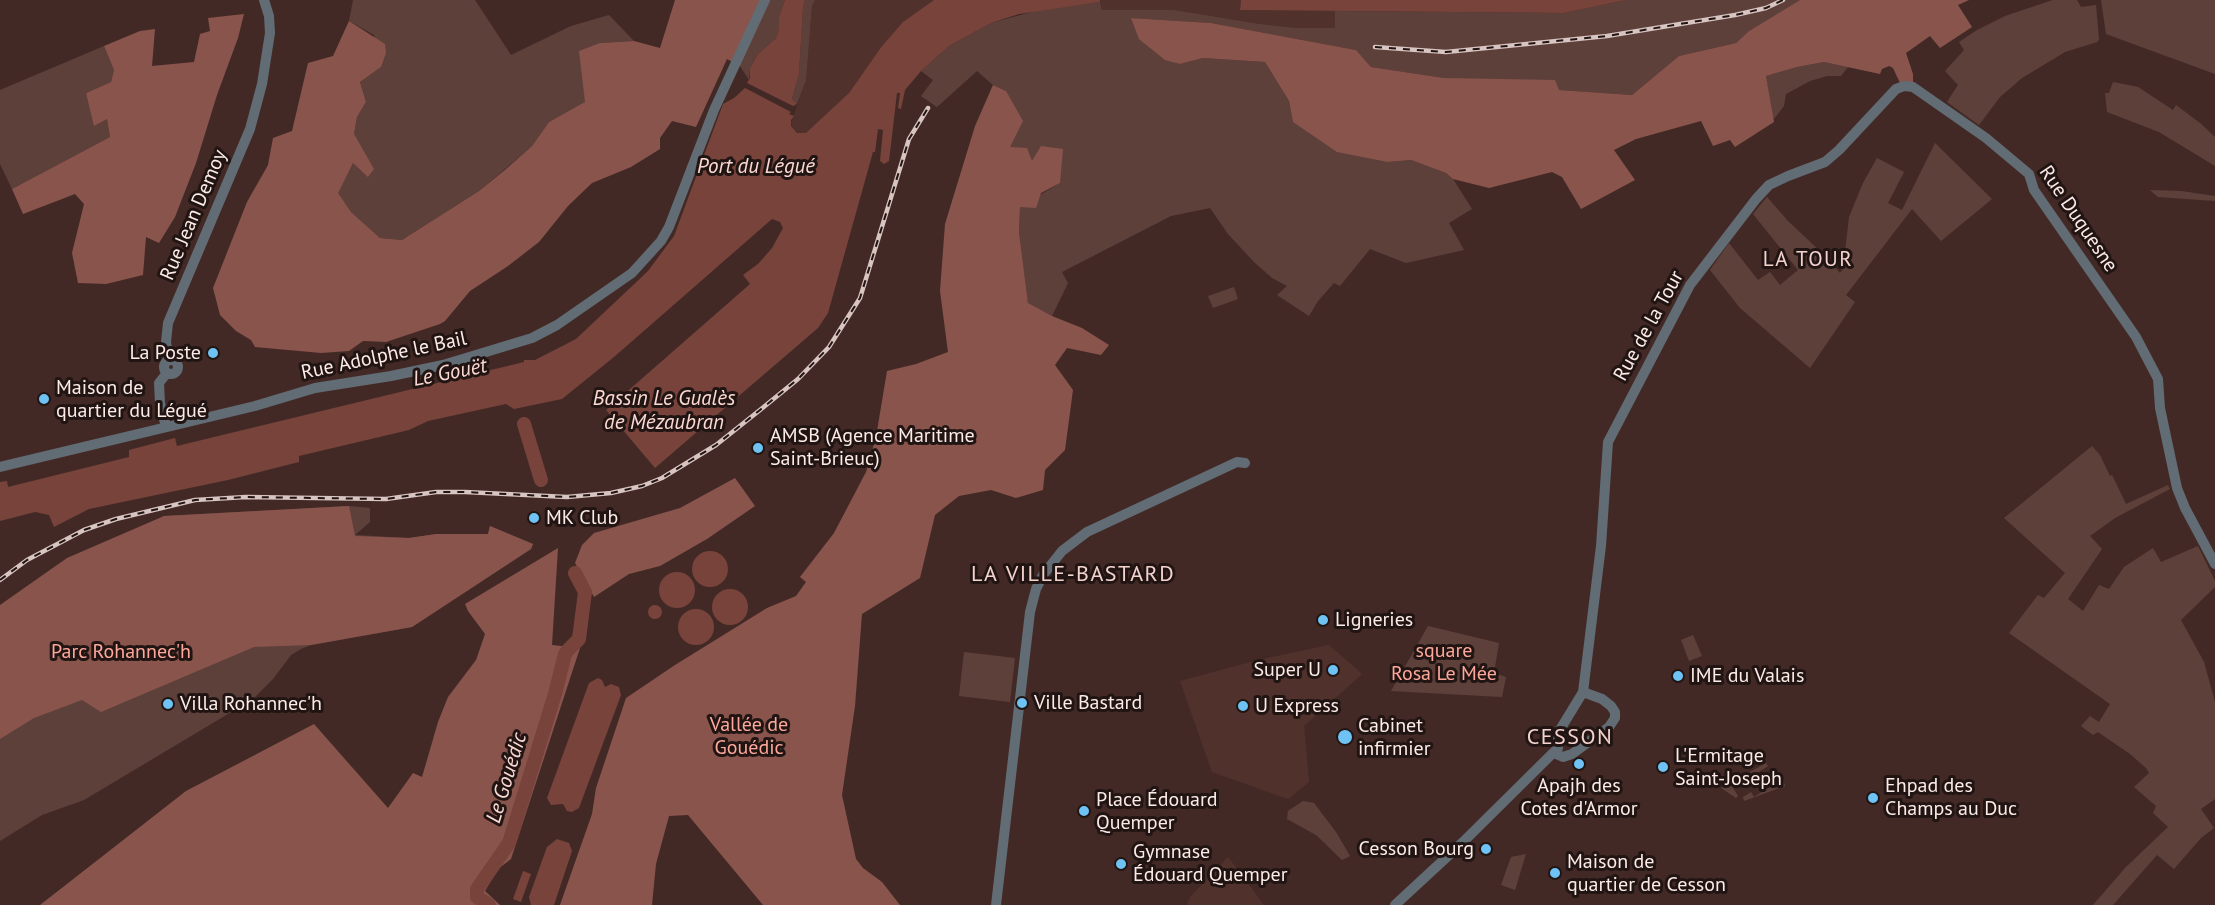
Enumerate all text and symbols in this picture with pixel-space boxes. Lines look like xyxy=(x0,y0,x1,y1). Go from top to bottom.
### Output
street label: Rue Jean Demoy xyxy=(156,146,232,284)
water label: Port du Légué xyxy=(697,154,815,180)
street label: Rue Duquesne xyxy=(2034,161,2122,277)
district label: LA TOUR xyxy=(1763,247,1853,273)
street label: Rue de la Tour xyxy=(1609,267,1689,385)
street label: Rue Adolphe le Bail xyxy=(299,327,469,385)
place label: La Poste xyxy=(129,341,201,365)
marker: La Poste xyxy=(206,346,220,360)
water label: Le Gouët xyxy=(411,354,489,392)
place label: Maison de quartier du Légué xyxy=(56,376,207,423)
water label: Bassin Le Gualès de Mézaubran xyxy=(593,386,735,436)
marker: Maison de quartier du Légué xyxy=(37,392,51,406)
place label: AMSB (Agence Maritime Saint-Brieuc) xyxy=(770,424,975,471)
marker: AMSB (Agence Maritime Saint-Brieuc) xyxy=(751,441,765,455)
place label: MK Club xyxy=(546,506,618,530)
marker: MK Club xyxy=(527,511,541,525)
district label: LA VILLE-BASTARD xyxy=(971,562,1175,588)
place label: Ligneries xyxy=(1335,608,1413,632)
marker: Ligneries xyxy=(1316,613,1330,627)
park label: square Rosa Le Mée xyxy=(1391,639,1497,686)
park label: Parc Rohannec'h xyxy=(51,640,191,664)
place label: Super U xyxy=(1253,658,1321,682)
marker: Super U xyxy=(1326,663,1340,677)
place label: IME du Valais xyxy=(1690,664,1804,688)
marker: IME du Valais xyxy=(1671,669,1685,683)
place label: Ville Bastard xyxy=(1034,691,1142,715)
place label: Villa Rohannec'h xyxy=(180,692,322,716)
place label: U Express xyxy=(1255,694,1339,718)
marker: Ville Bastard xyxy=(1015,696,1029,710)
marker: Villa Rohannec'h xyxy=(161,697,175,711)
marker: U Express xyxy=(1236,699,1250,713)
park label: Vallée de Gouédic xyxy=(710,713,788,760)
place label: Cabinet infirmier xyxy=(1358,714,1430,761)
district label: CESSON xyxy=(1527,725,1613,751)
marker: Cabinet infirmier xyxy=(1336,728,1354,746)
water label: Le Gouédic xyxy=(481,730,533,826)
place label: L'Ermitage Saint-Joseph xyxy=(1675,744,1782,791)
marker: Apajh des Cotes d'Armor xyxy=(1572,757,1586,771)
marker: L'Ermitage Saint-Joseph xyxy=(1656,760,1670,774)
place label: Apajh des Cotes d'Armor xyxy=(1521,774,1637,821)
place label: Ehpad des Champs au Duc xyxy=(1885,774,2017,821)
place label: Place Édouard Quemper xyxy=(1096,788,1217,835)
marker: Ehpad des Champs au Duc xyxy=(1866,791,1880,805)
marker: Place Édouard Quemper xyxy=(1077,804,1091,818)
place label: Cesson Bourg xyxy=(1359,837,1474,861)
place label: Gymnase Édouard Quemper xyxy=(1133,840,1287,887)
marker: Cesson Bourg xyxy=(1479,842,1493,856)
place label: Maison de quartier de Cesson xyxy=(1567,850,1726,897)
marker: Gymnase Édouard Quemper xyxy=(1114,857,1128,871)
marker: Maison de quartier de Cesson xyxy=(1548,866,1562,880)

